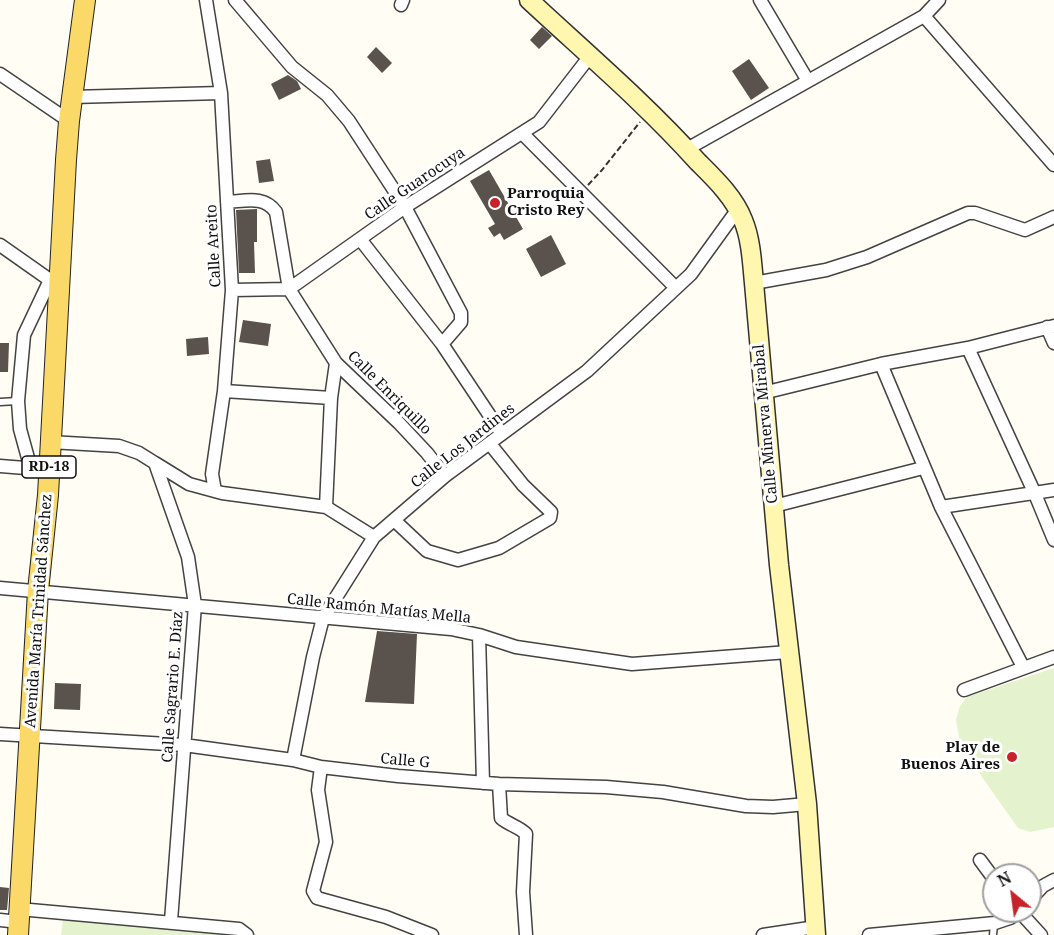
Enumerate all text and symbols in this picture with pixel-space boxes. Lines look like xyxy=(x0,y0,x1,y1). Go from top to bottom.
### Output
street label: Calle Guarocuya xyxy=(361,144,469,224)
place label: Parroquia Cristo Rey xyxy=(507,185,585,220)
marker: Parroquia Cristo Rey xyxy=(488,196,502,210)
street label: Calle Areito xyxy=(203,204,225,288)
street label: Calle Minerva Mirabal xyxy=(750,344,782,504)
street label: Calle Enriquillo xyxy=(343,347,435,439)
street label: Calle Los Jardines xyxy=(407,400,519,492)
road number: RD-18 xyxy=(22,456,76,478)
street label: Avenida María Trinidad Sánchez xyxy=(22,494,56,728)
street label: Calle Ramón Matías Mella xyxy=(286,590,472,628)
street label: Calle Sagrario E. Díaz xyxy=(159,611,187,763)
place label: Play de Buenos Aires xyxy=(901,739,1000,774)
street label: Calle G xyxy=(380,750,430,772)
marker: Play de Buenos Aires xyxy=(1005,750,1019,764)
north arrow xyxy=(982,863,1042,923)
text: N xyxy=(993,866,1015,892)

